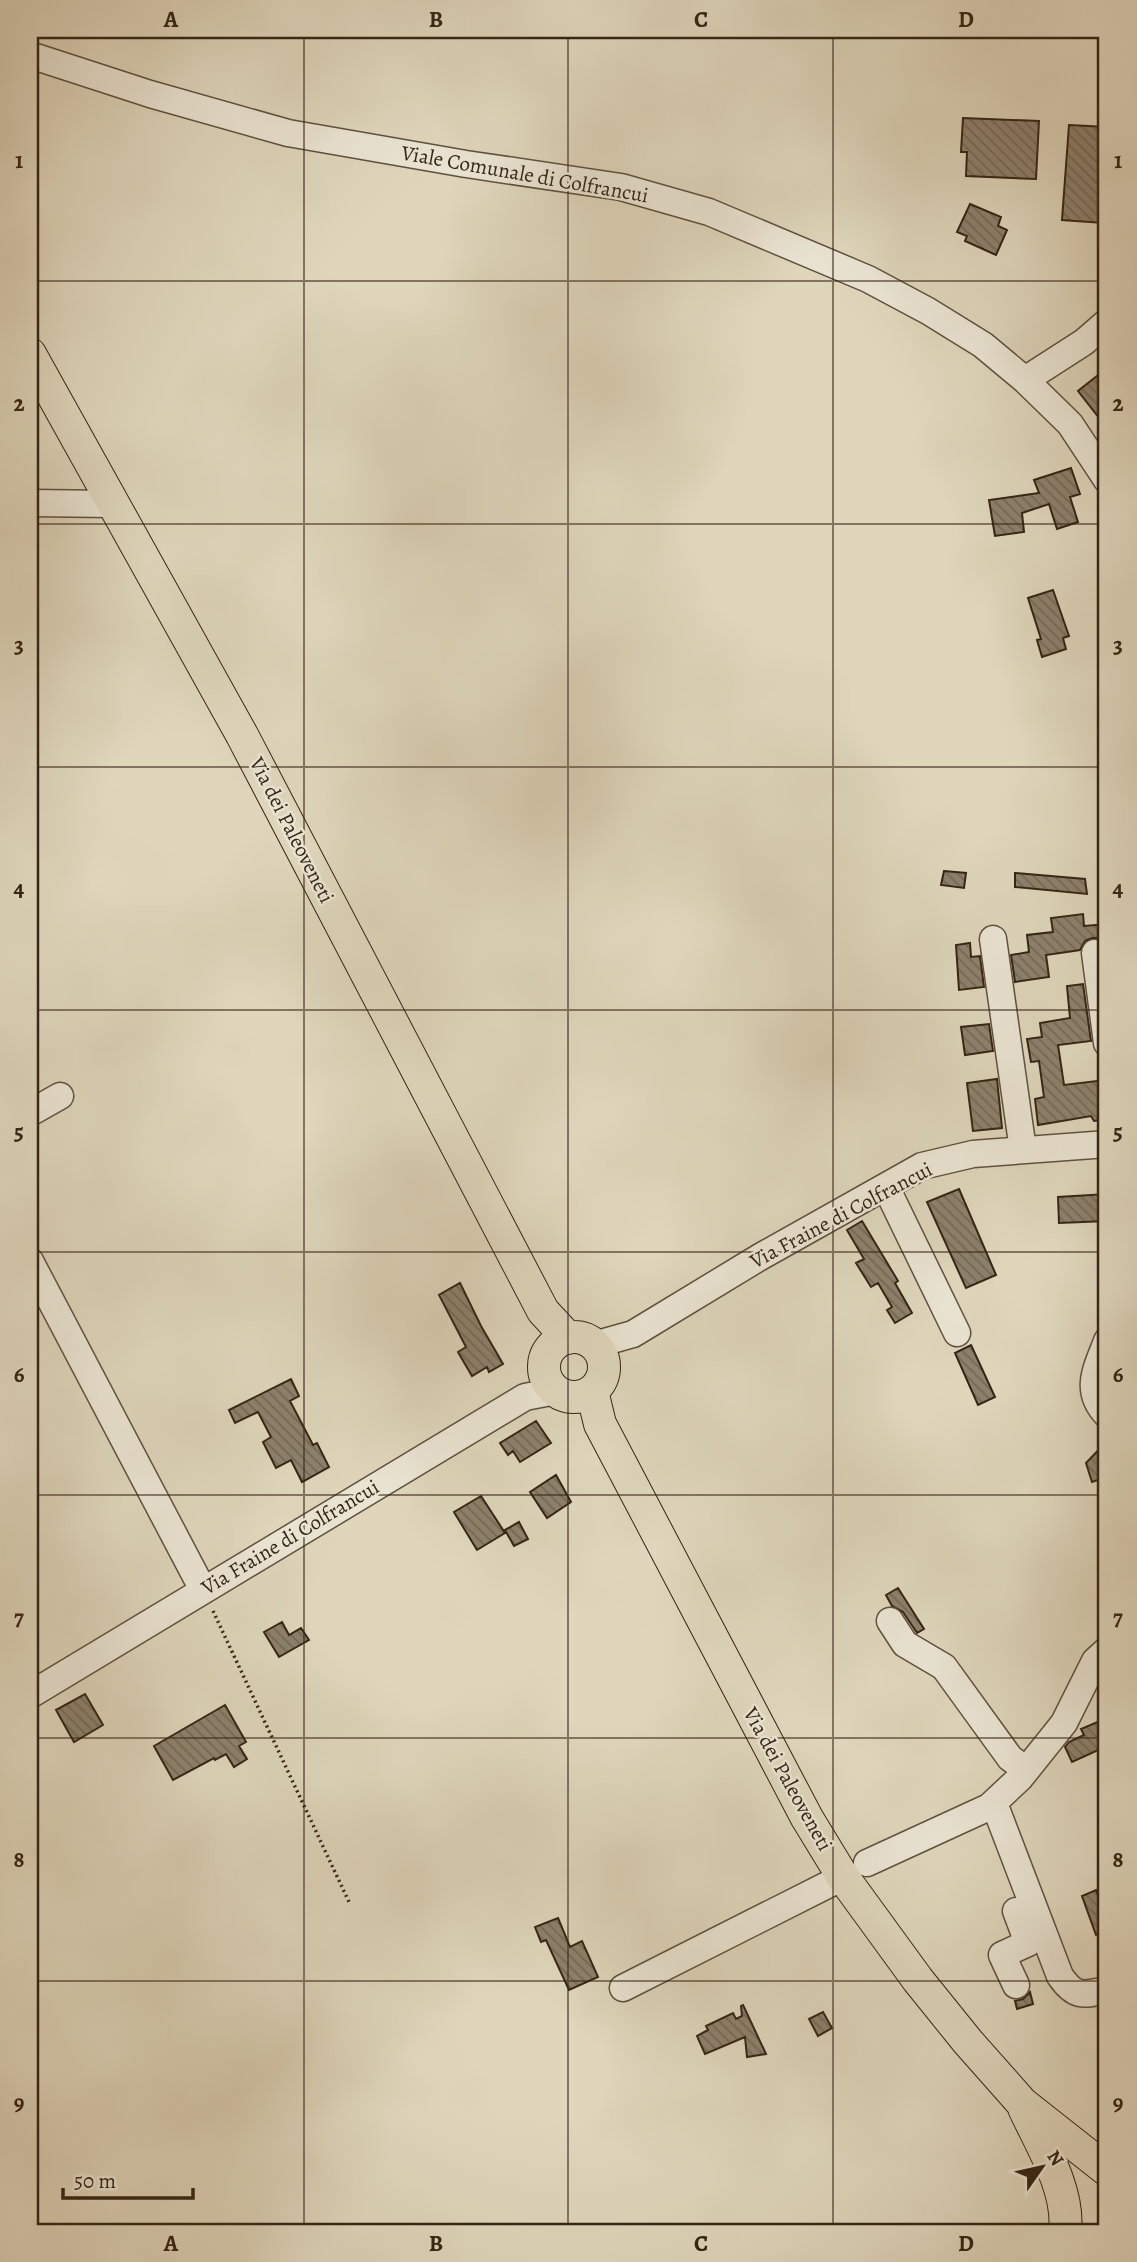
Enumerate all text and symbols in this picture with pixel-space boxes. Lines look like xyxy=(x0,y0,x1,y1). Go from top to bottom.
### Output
text: A xyxy=(163,4,179,35)
text: B xyxy=(429,4,443,35)
text: C xyxy=(694,4,708,35)
text: D xyxy=(958,4,974,35)
street label: Viale Comunale di Colfrancui xyxy=(398,138,651,210)
text: 1 xyxy=(15,145,23,176)
text: 1 xyxy=(1114,145,1122,176)
text: 2 xyxy=(13,388,25,419)
text: 2 xyxy=(1112,388,1124,419)
text: 3 xyxy=(14,630,24,661)
text: 3 xyxy=(1113,630,1123,661)
street label: Via dei Paleoveneti xyxy=(243,751,341,908)
text: 4 xyxy=(14,873,25,904)
text: 4 xyxy=(1113,873,1124,904)
text: 5 xyxy=(14,1116,24,1147)
text: 5 xyxy=(1113,1116,1123,1147)
street label: Via Fraine di Colfrancui xyxy=(744,1155,937,1275)
text: 6 xyxy=(14,1359,25,1390)
text: 6 xyxy=(1113,1359,1124,1390)
street label: Via Fraine di Colfrancui xyxy=(195,1473,384,1602)
text: 7 xyxy=(14,1602,24,1633)
text: 7 xyxy=(1113,1602,1123,1633)
street label: Via dei Paleoveneti xyxy=(736,1701,839,1856)
text: 8 xyxy=(13,1844,25,1875)
text: 8 xyxy=(1112,1844,1124,1875)
text: 9 xyxy=(14,2087,24,2118)
text: 9 xyxy=(1113,2087,1123,2118)
north arrow xyxy=(1007,2132,1078,2202)
text: N xyxy=(1041,2145,1070,2171)
scale bar xyxy=(63,2157,192,2201)
text: 50 m xyxy=(74,2167,116,2195)
text: A xyxy=(163,2228,179,2259)
text: B xyxy=(429,2228,443,2259)
text: C xyxy=(694,2228,708,2259)
text: D xyxy=(958,2228,974,2259)

